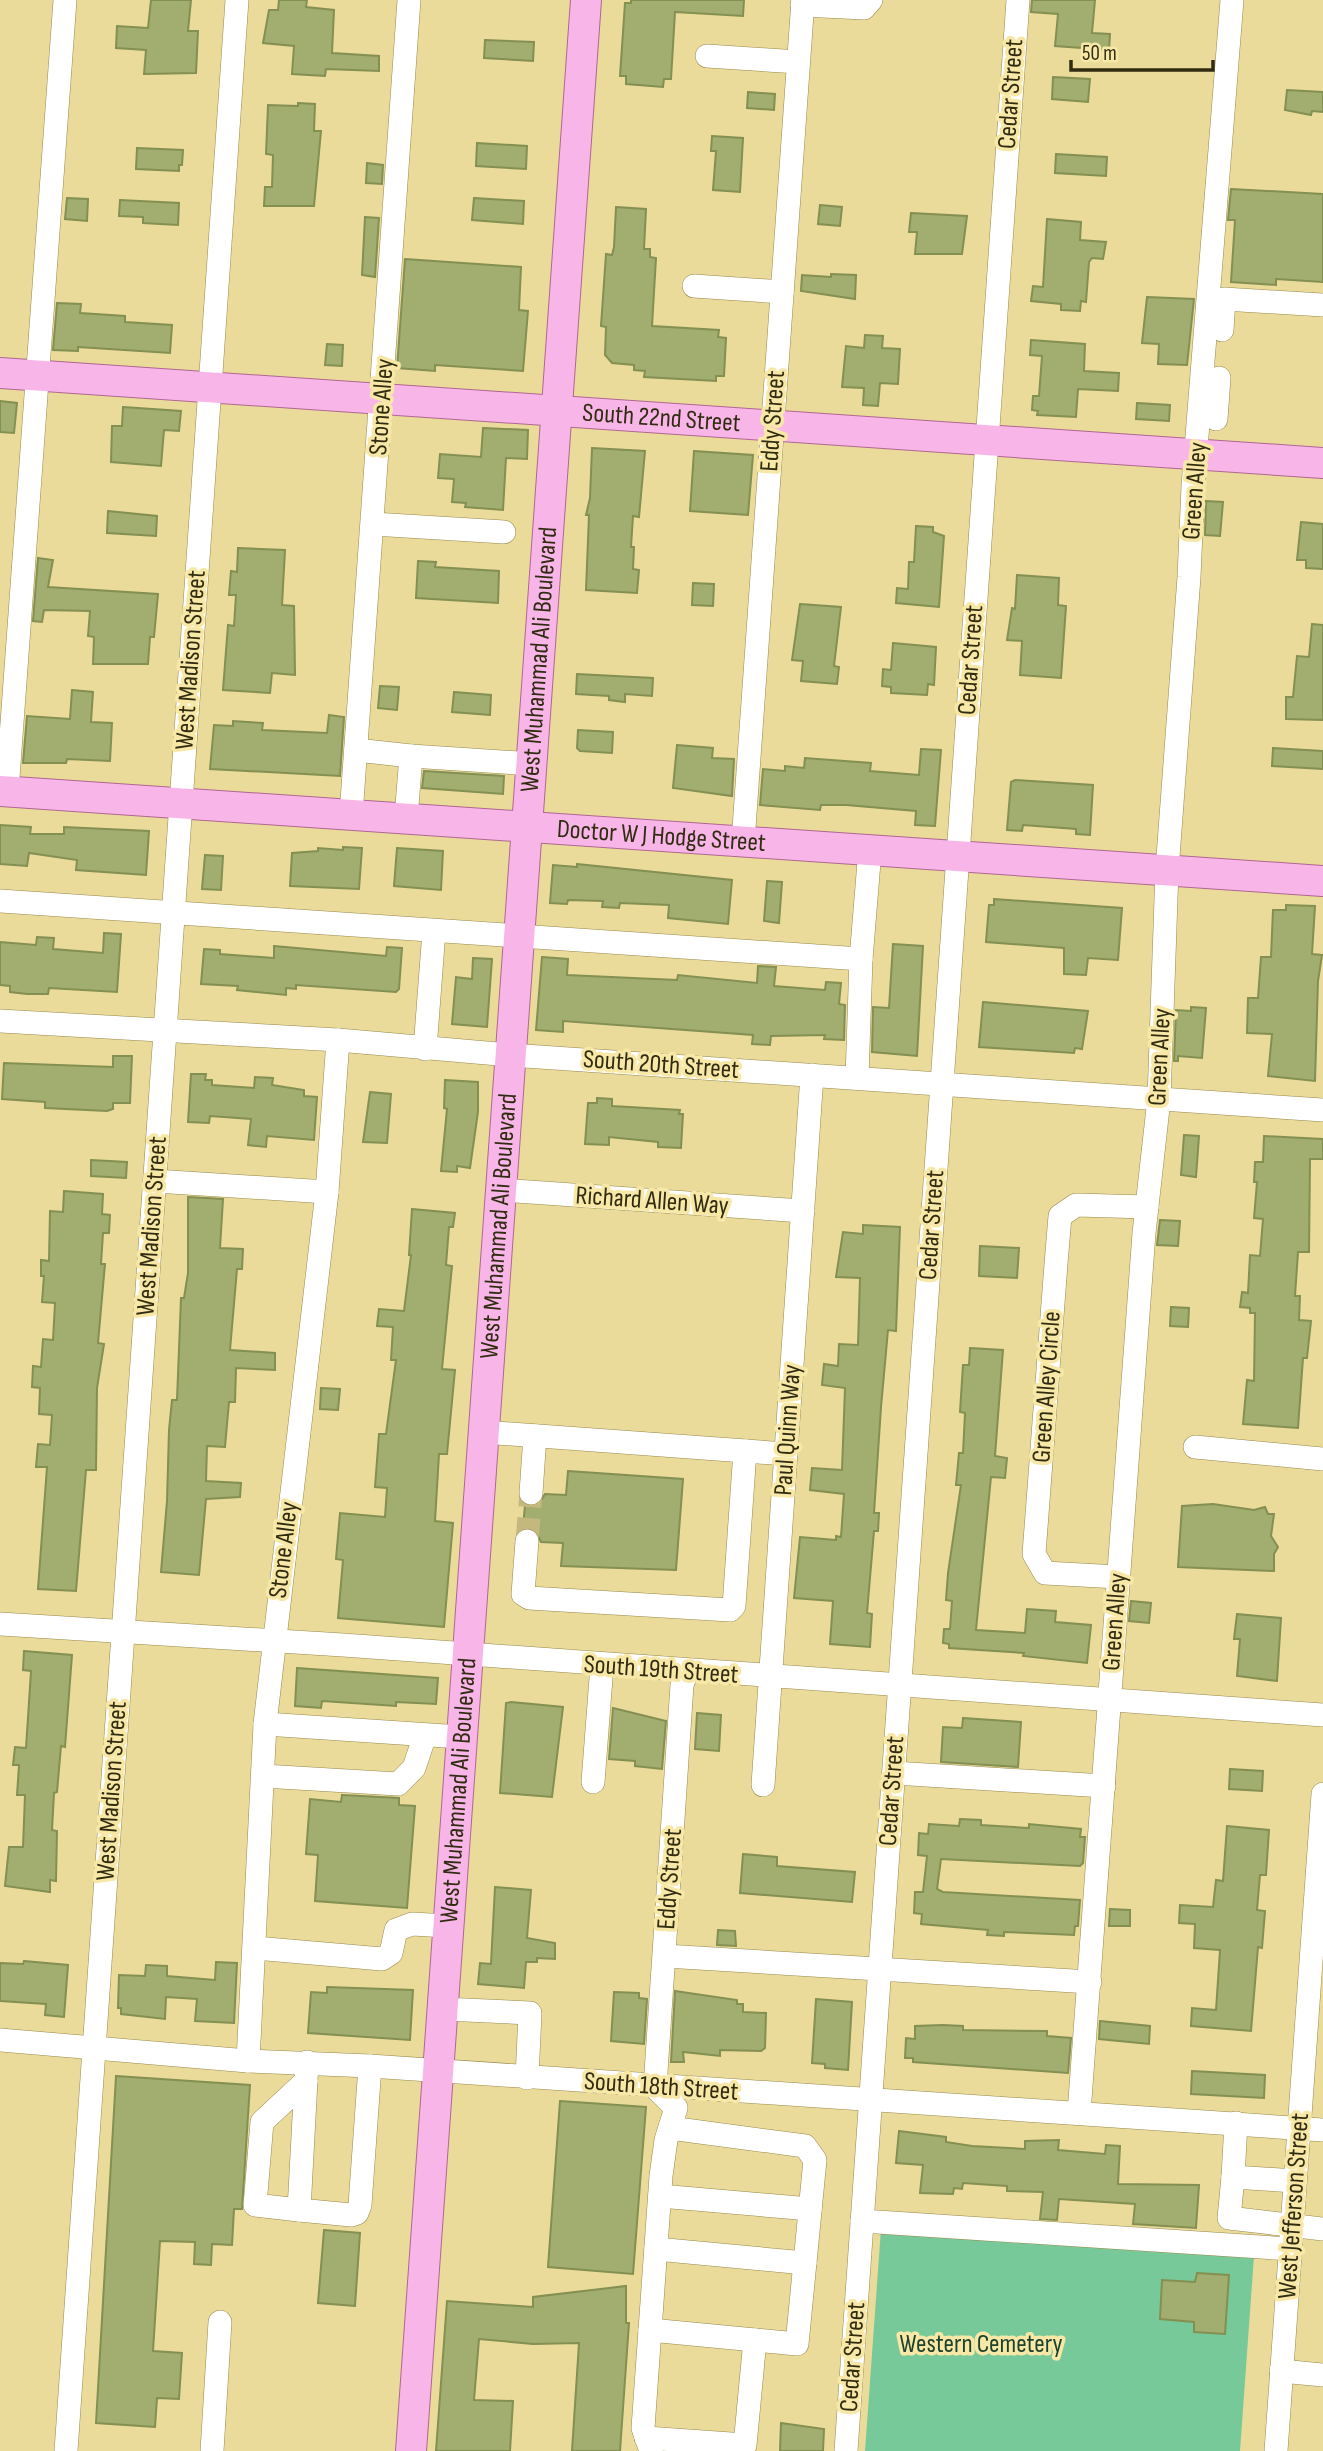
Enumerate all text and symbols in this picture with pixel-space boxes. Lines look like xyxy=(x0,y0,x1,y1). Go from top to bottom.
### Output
scale bar xyxy=(1071,28,1213,72)
street label: Cedar Street xyxy=(992,38,1030,150)
text: 50 m xyxy=(1082,41,1117,66)
street label: Stone Alley xyxy=(363,358,401,456)
street label: Eddy Street xyxy=(754,369,792,473)
street label: South 22nd Street xyxy=(581,397,742,439)
street label: Green Alley xyxy=(1176,441,1214,541)
street label: West Muhammad Ali Boulevard xyxy=(514,526,564,793)
street label: West Madison Street xyxy=(169,569,213,751)
street label: Cedar Street xyxy=(952,604,990,716)
street label: Doctor W J Hodge Street xyxy=(556,813,767,859)
street label: Green Alley xyxy=(1142,1007,1178,1107)
street label: South 20th Street xyxy=(582,1044,740,1086)
street label: West Muhammad Ali Boulevard xyxy=(474,1092,523,1360)
street label: West Madison Street xyxy=(130,1135,174,1317)
street label: Cedar Street xyxy=(913,1169,951,1281)
street label: Richard Allen Way xyxy=(574,1180,730,1222)
street label: Green Alley Circle xyxy=(1026,1310,1068,1464)
street label: Paul Quinn Way xyxy=(768,1363,808,1497)
street label: Stone Alley xyxy=(263,1500,305,1600)
street label: Green Alley xyxy=(1096,1572,1134,1672)
street label: South 19th Street xyxy=(583,1649,739,1691)
street label: West Muhammad Ali Boulevard xyxy=(433,1657,483,1924)
street label: West Madison Street xyxy=(90,1700,134,1882)
street label: Cedar Street xyxy=(873,1735,911,1847)
street label: Eddy Street xyxy=(651,1827,689,1931)
street label: South 18th Street xyxy=(583,2066,739,2108)
street label: West Jefferson Street xyxy=(1272,2112,1316,2300)
street label: Cedar Street xyxy=(834,2301,872,2413)
park label: Western Cemetery xyxy=(900,2329,1062,2360)

